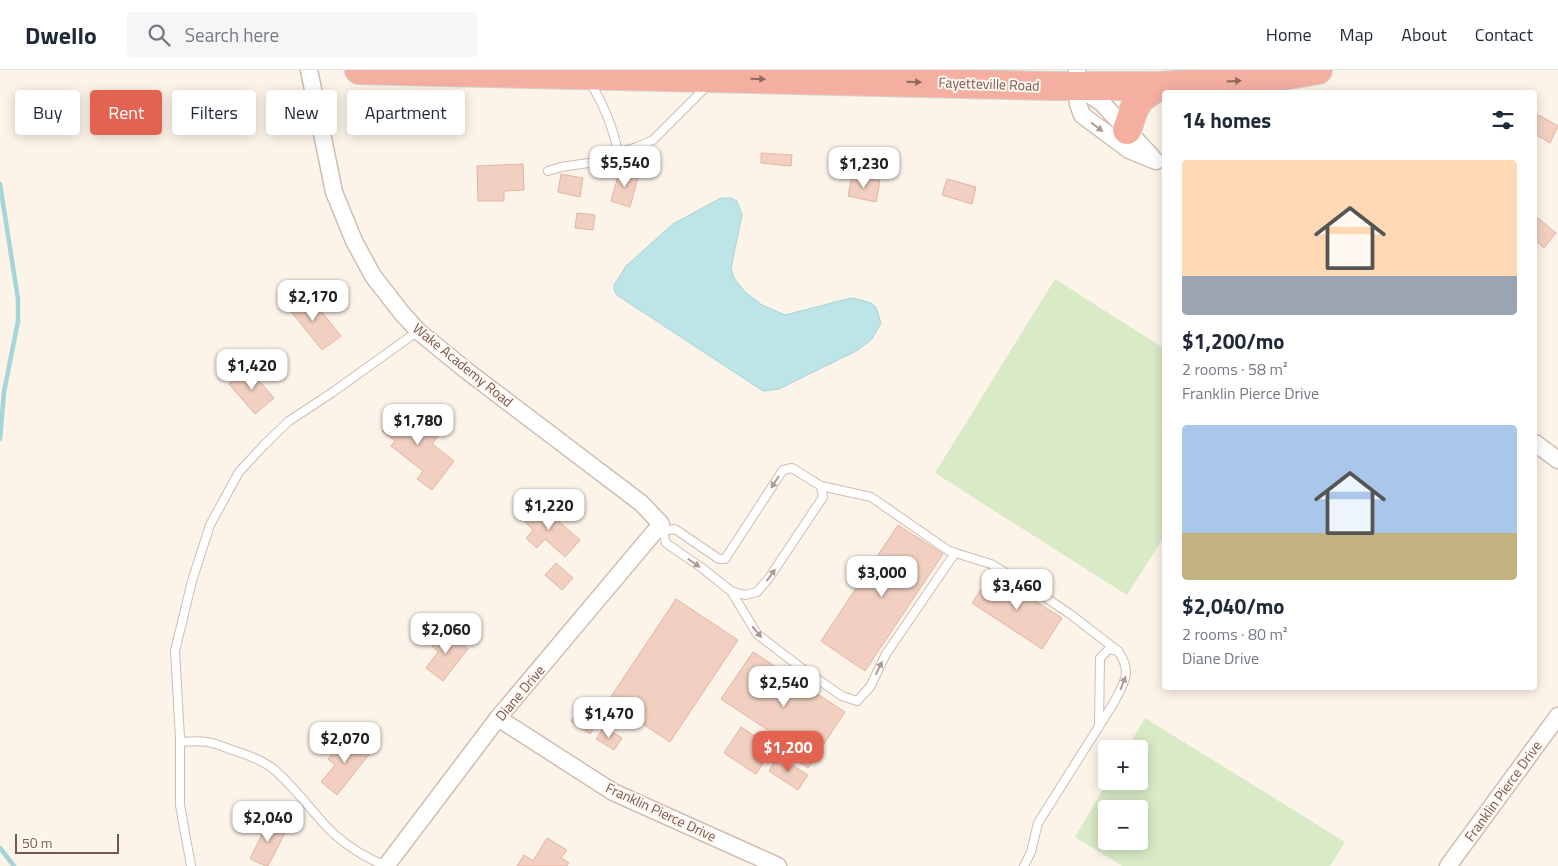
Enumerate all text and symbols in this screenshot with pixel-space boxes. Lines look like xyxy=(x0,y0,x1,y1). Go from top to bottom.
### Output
search box xyxy=(127,12,477,57)
text: Dwello xyxy=(25,17,97,53)
text: Search here xyxy=(185,20,279,49)
icon: search xyxy=(145,21,173,49)
text: Home xyxy=(1266,21,1312,48)
text: Map xyxy=(1340,21,1373,48)
text: About xyxy=(1401,21,1447,48)
text: Contact xyxy=(1475,21,1533,48)
street label: Fayetteville Road xyxy=(938,71,1040,96)
one-way arrow xyxy=(750,75,766,83)
one-way arrow xyxy=(1226,77,1242,85)
one-way arrow xyxy=(906,78,922,86)
chip: Buy xyxy=(15,90,80,135)
chip: Rent xyxy=(90,90,162,135)
chip: Filters xyxy=(172,90,256,135)
chip: New xyxy=(266,90,337,135)
chip: Apartment xyxy=(347,90,465,135)
text: 14 homes xyxy=(1182,104,1271,136)
icon: filters xyxy=(1489,106,1517,134)
one-way arrow xyxy=(1090,121,1103,132)
pin: $5,540 xyxy=(584,146,666,188)
pin: $1,230 xyxy=(823,146,905,189)
text: $5,540 xyxy=(600,150,650,174)
text: $1,230 xyxy=(839,151,889,175)
icon: home xyxy=(1305,193,1395,283)
pin: $2,170 xyxy=(272,280,354,322)
text: $2,170 xyxy=(288,284,338,308)
street label: Wake Academy Road xyxy=(409,318,518,412)
text: $1,200/mo xyxy=(1182,325,1284,357)
pin: $1,420 xyxy=(211,348,293,391)
text: $1,420 xyxy=(227,353,277,377)
text: 2 rooms · 58 m² xyxy=(1182,357,1287,381)
text: Franklin Pierce Drive xyxy=(1182,381,1319,405)
pin: $1,780 xyxy=(377,404,459,446)
text: $1,780 xyxy=(393,408,443,432)
icon: home xyxy=(1305,458,1395,548)
one-way arrow xyxy=(771,476,780,489)
pin: $1,220 xyxy=(508,488,590,531)
text: $1,220 xyxy=(524,493,574,517)
pin: $3,000 xyxy=(841,556,923,598)
one-way arrow xyxy=(687,558,701,568)
text: $3,000 xyxy=(857,560,907,584)
one-way arrow xyxy=(766,568,776,582)
pin: $3,460 xyxy=(976,568,1058,611)
text: $3,460 xyxy=(992,573,1042,597)
text: $2,040/mo xyxy=(1182,590,1284,622)
pin: $2,060 xyxy=(405,612,487,655)
text: $2,060 xyxy=(421,617,471,641)
text: 2 rooms · 80 m² xyxy=(1182,622,1287,646)
one-way arrow xyxy=(752,625,763,638)
text: Diane Drive xyxy=(1182,646,1259,670)
street label: Diane Drive xyxy=(490,660,549,725)
one-way arrow xyxy=(876,661,884,675)
pin: $2,540 xyxy=(743,666,825,708)
text: $2,540 xyxy=(759,670,809,694)
one-way arrow xyxy=(1119,675,1127,690)
pin: $1,470 xyxy=(568,696,650,739)
text: $1,470 xyxy=(584,701,634,725)
pin: $2,070 xyxy=(304,722,386,764)
text: $2,070 xyxy=(320,726,370,750)
pin: $1,200 xyxy=(747,730,829,773)
text: $1,200 xyxy=(763,735,813,759)
street label: Franklin Pierce Drive xyxy=(1459,736,1546,845)
map controls xyxy=(1098,740,1148,850)
button: + xyxy=(1098,740,1148,790)
street label: Franklin Pierce Drive xyxy=(602,777,720,846)
pin: $2,040 xyxy=(227,800,309,843)
button: − xyxy=(1098,800,1148,850)
text: $2,040 xyxy=(243,805,293,829)
scale bar xyxy=(15,831,119,854)
text: 50 m xyxy=(22,832,52,853)

